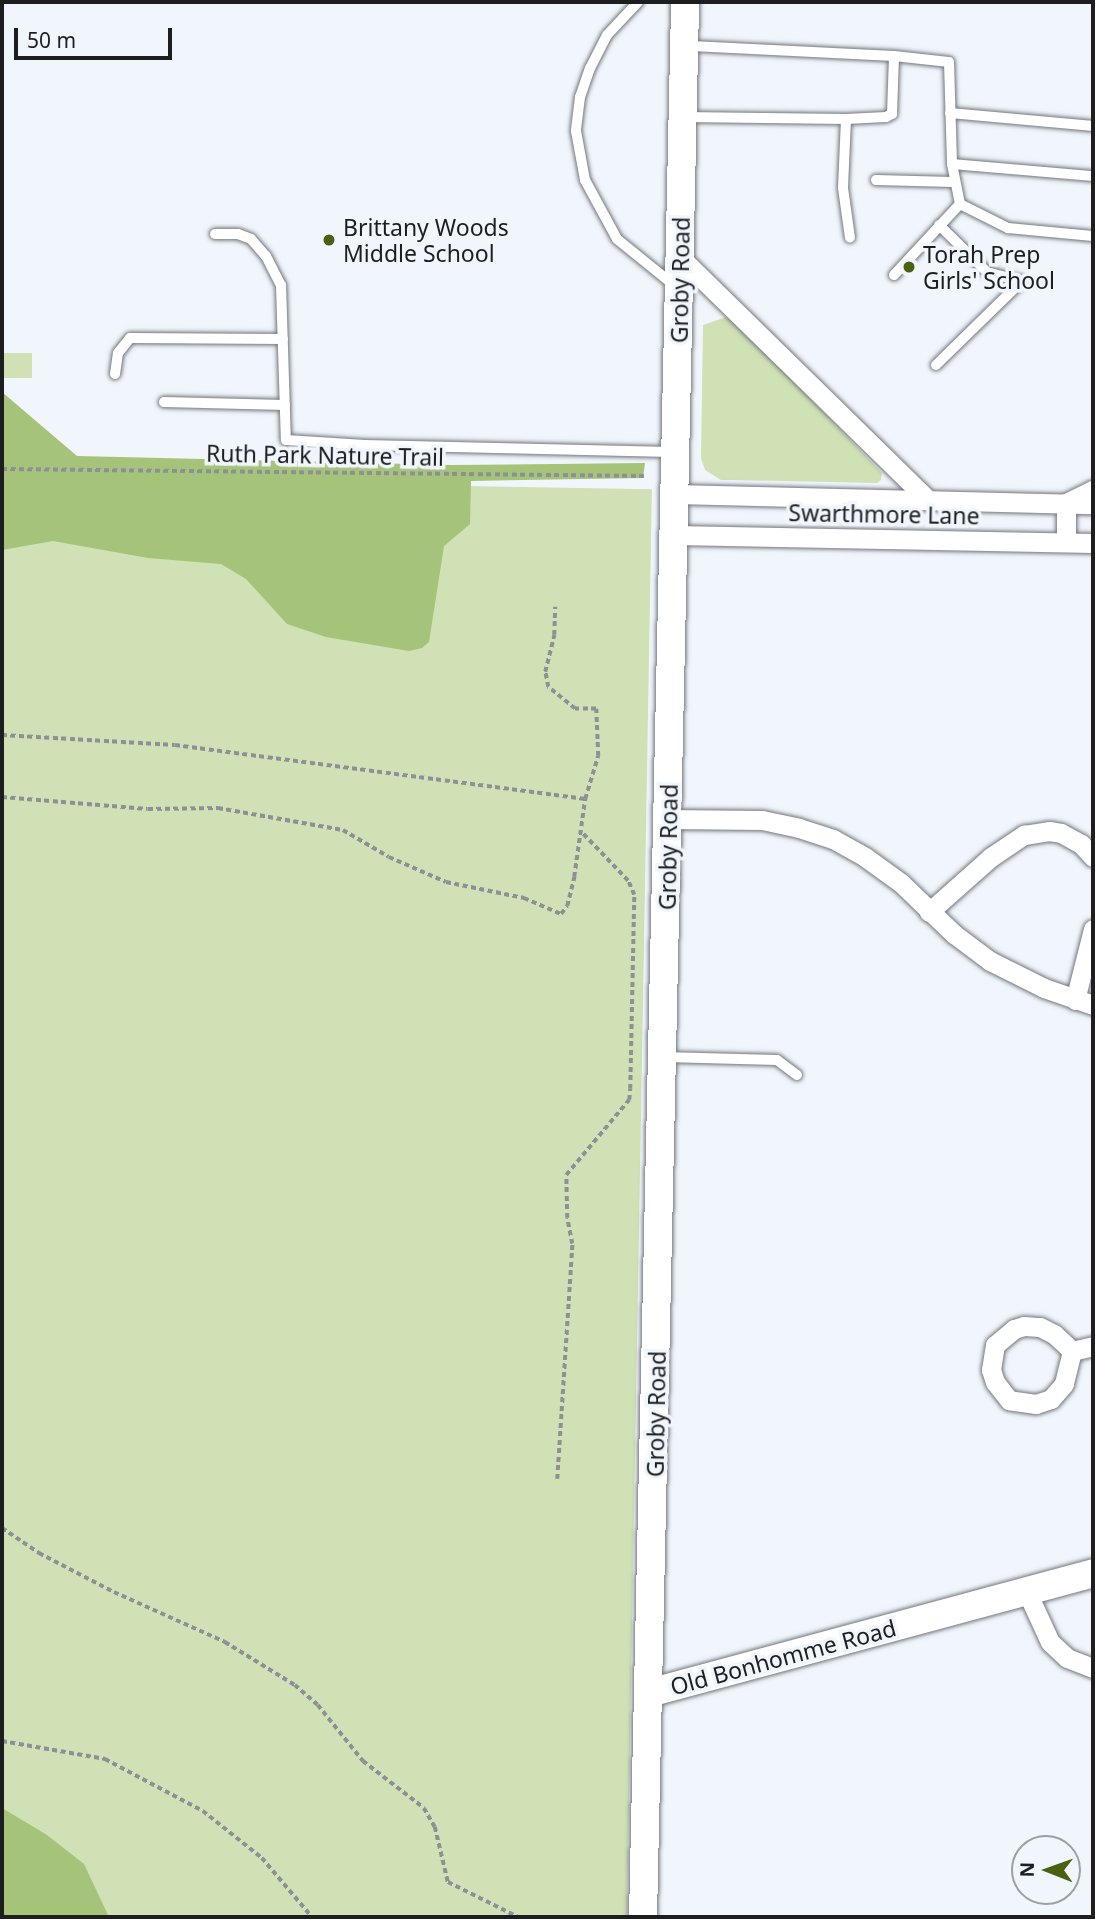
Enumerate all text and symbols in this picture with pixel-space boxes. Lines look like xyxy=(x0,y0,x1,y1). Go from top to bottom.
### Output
scale bar xyxy=(18,14,175,58)
text: 50 m xyxy=(27,26,76,54)
place label: Brittany Woods Middle School xyxy=(343,213,509,267)
street label: Groby Road xyxy=(665,217,695,343)
marker: Brittany Woods Middle School xyxy=(321,232,337,248)
place label: Torah Prep Girls' School xyxy=(923,240,1055,294)
marker: Torah Prep Girls' School xyxy=(901,259,917,275)
street label: Ruth Park Nature Trail xyxy=(206,439,444,471)
street label: Swarthmore Lane xyxy=(788,499,980,529)
street label: Groby Road xyxy=(653,784,683,910)
street label: Groby Road xyxy=(641,1351,671,1477)
street label: Old Bonhomme Road xyxy=(667,1614,899,1700)
north arrow xyxy=(1011,1835,1081,1905)
text: N xyxy=(1014,1862,1040,1878)

